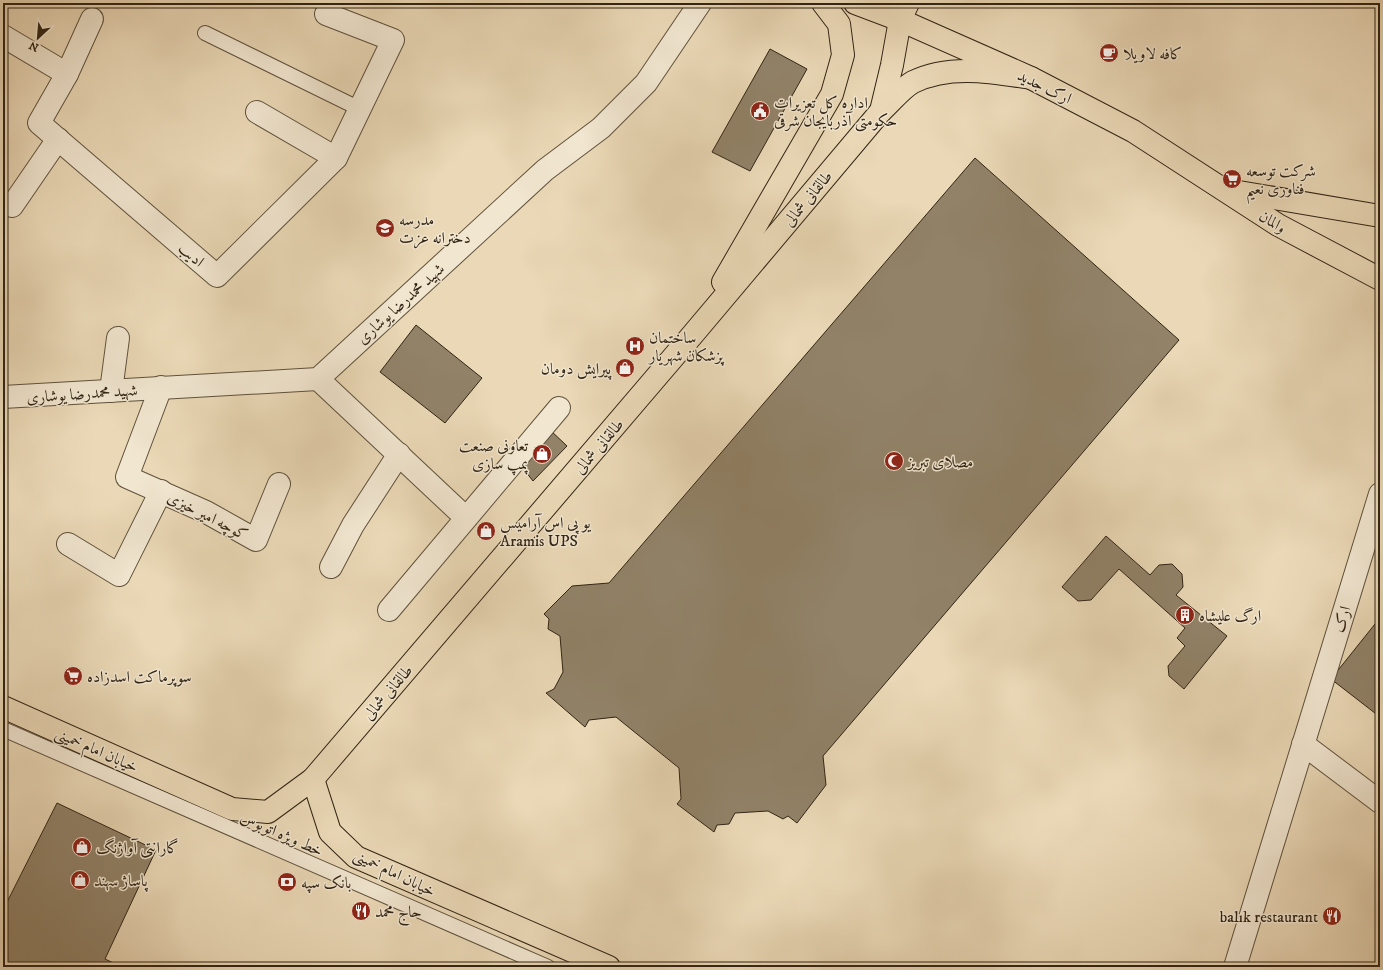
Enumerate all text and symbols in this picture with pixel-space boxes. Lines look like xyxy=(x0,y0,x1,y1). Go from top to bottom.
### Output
north arrow xyxy=(18,18,58,58)
text: N xyxy=(27,38,41,54)
cafe icon: کافه لاویلا xyxy=(1098,42,1120,64)
place label: کافه لاویلا xyxy=(1123,44,1182,64)
street label: ارک جدید xyxy=(1014,65,1075,109)
place label: اداره کل تعزیرات حکومتی آذربایجان شرقی xyxy=(774,93,897,132)
public building icon: اداره کل تعزیرات حکومتی آذربایجان شرقی xyxy=(749,100,771,122)
place label: شرکت توسعه فناوری نعیم xyxy=(1246,161,1316,205)
street label: طالقانی شمالی xyxy=(779,167,837,231)
supermarket icon: شرکت توسعه فناوری نعیم xyxy=(1221,168,1243,190)
street label: والمان xyxy=(1255,206,1290,238)
place label: مدرسه دخترانه عزت xyxy=(399,210,471,249)
school or university icon: مدرسه دخترانه عزت xyxy=(374,217,396,239)
street label: ادیب xyxy=(174,238,208,271)
street label: شهید محمدرضا یوشاری xyxy=(353,259,449,348)
place label: ساختمان پزشکان شهریار xyxy=(647,328,725,366)
hospital icon: ساختمان پزشکان شهریار xyxy=(624,335,646,357)
shop icon: پیرایش دومان xyxy=(614,357,636,379)
place label: پیرایش دومان xyxy=(541,359,612,380)
street label: شهید محمدرضا یوشاری xyxy=(26,380,138,408)
street label: طالقانی شمالی xyxy=(569,415,628,478)
place label: تعاونی صنعت پمپ سازی xyxy=(459,436,529,476)
shop icon: تعاونی صنعت پمپ سازی xyxy=(531,443,553,465)
mosque icon: مصلای تبریز xyxy=(883,450,905,472)
place label: مصلای تبریز xyxy=(906,452,973,472)
street label: کوچه امیر خیزی xyxy=(163,487,251,546)
place label: یو پی اس آرامیس Aramis UPS xyxy=(500,513,592,551)
shop icon: یو پی اس آرامیس Aramis UPS xyxy=(475,520,497,542)
building icon: ارگ علیشاه xyxy=(1174,604,1196,626)
street label: ارک xyxy=(1328,604,1355,635)
place label: ارگ علیشاه xyxy=(1199,606,1261,626)
street label: طالقانی شمالی xyxy=(358,661,417,724)
supermarket icon: سوپرماکت اسدزاده xyxy=(62,665,84,687)
place label: سوپرماکت اسدزاده xyxy=(87,667,192,687)
street label: خیابان امام خمینی xyxy=(50,723,141,781)
street label: خط ویژه اتوبوس xyxy=(237,807,326,861)
shop icon: گارانتی آواژنگ xyxy=(71,836,93,858)
place label: گارانتی آواژنگ xyxy=(96,837,179,858)
street label: خیابان امام خمینی xyxy=(349,844,439,905)
shop icon: پاساژ سهند xyxy=(69,869,91,891)
place label: پاساژ سهند xyxy=(94,871,149,892)
bank icon: بانک سپه xyxy=(276,871,298,893)
place label: بانک سپه xyxy=(301,873,351,894)
restaurant icon: حاج محمد xyxy=(350,900,372,922)
place label: حاج محمد xyxy=(375,902,422,926)
restaurant icon: balık restaurant xyxy=(1321,905,1343,927)
place label: balık restaurant xyxy=(1220,907,1318,927)

